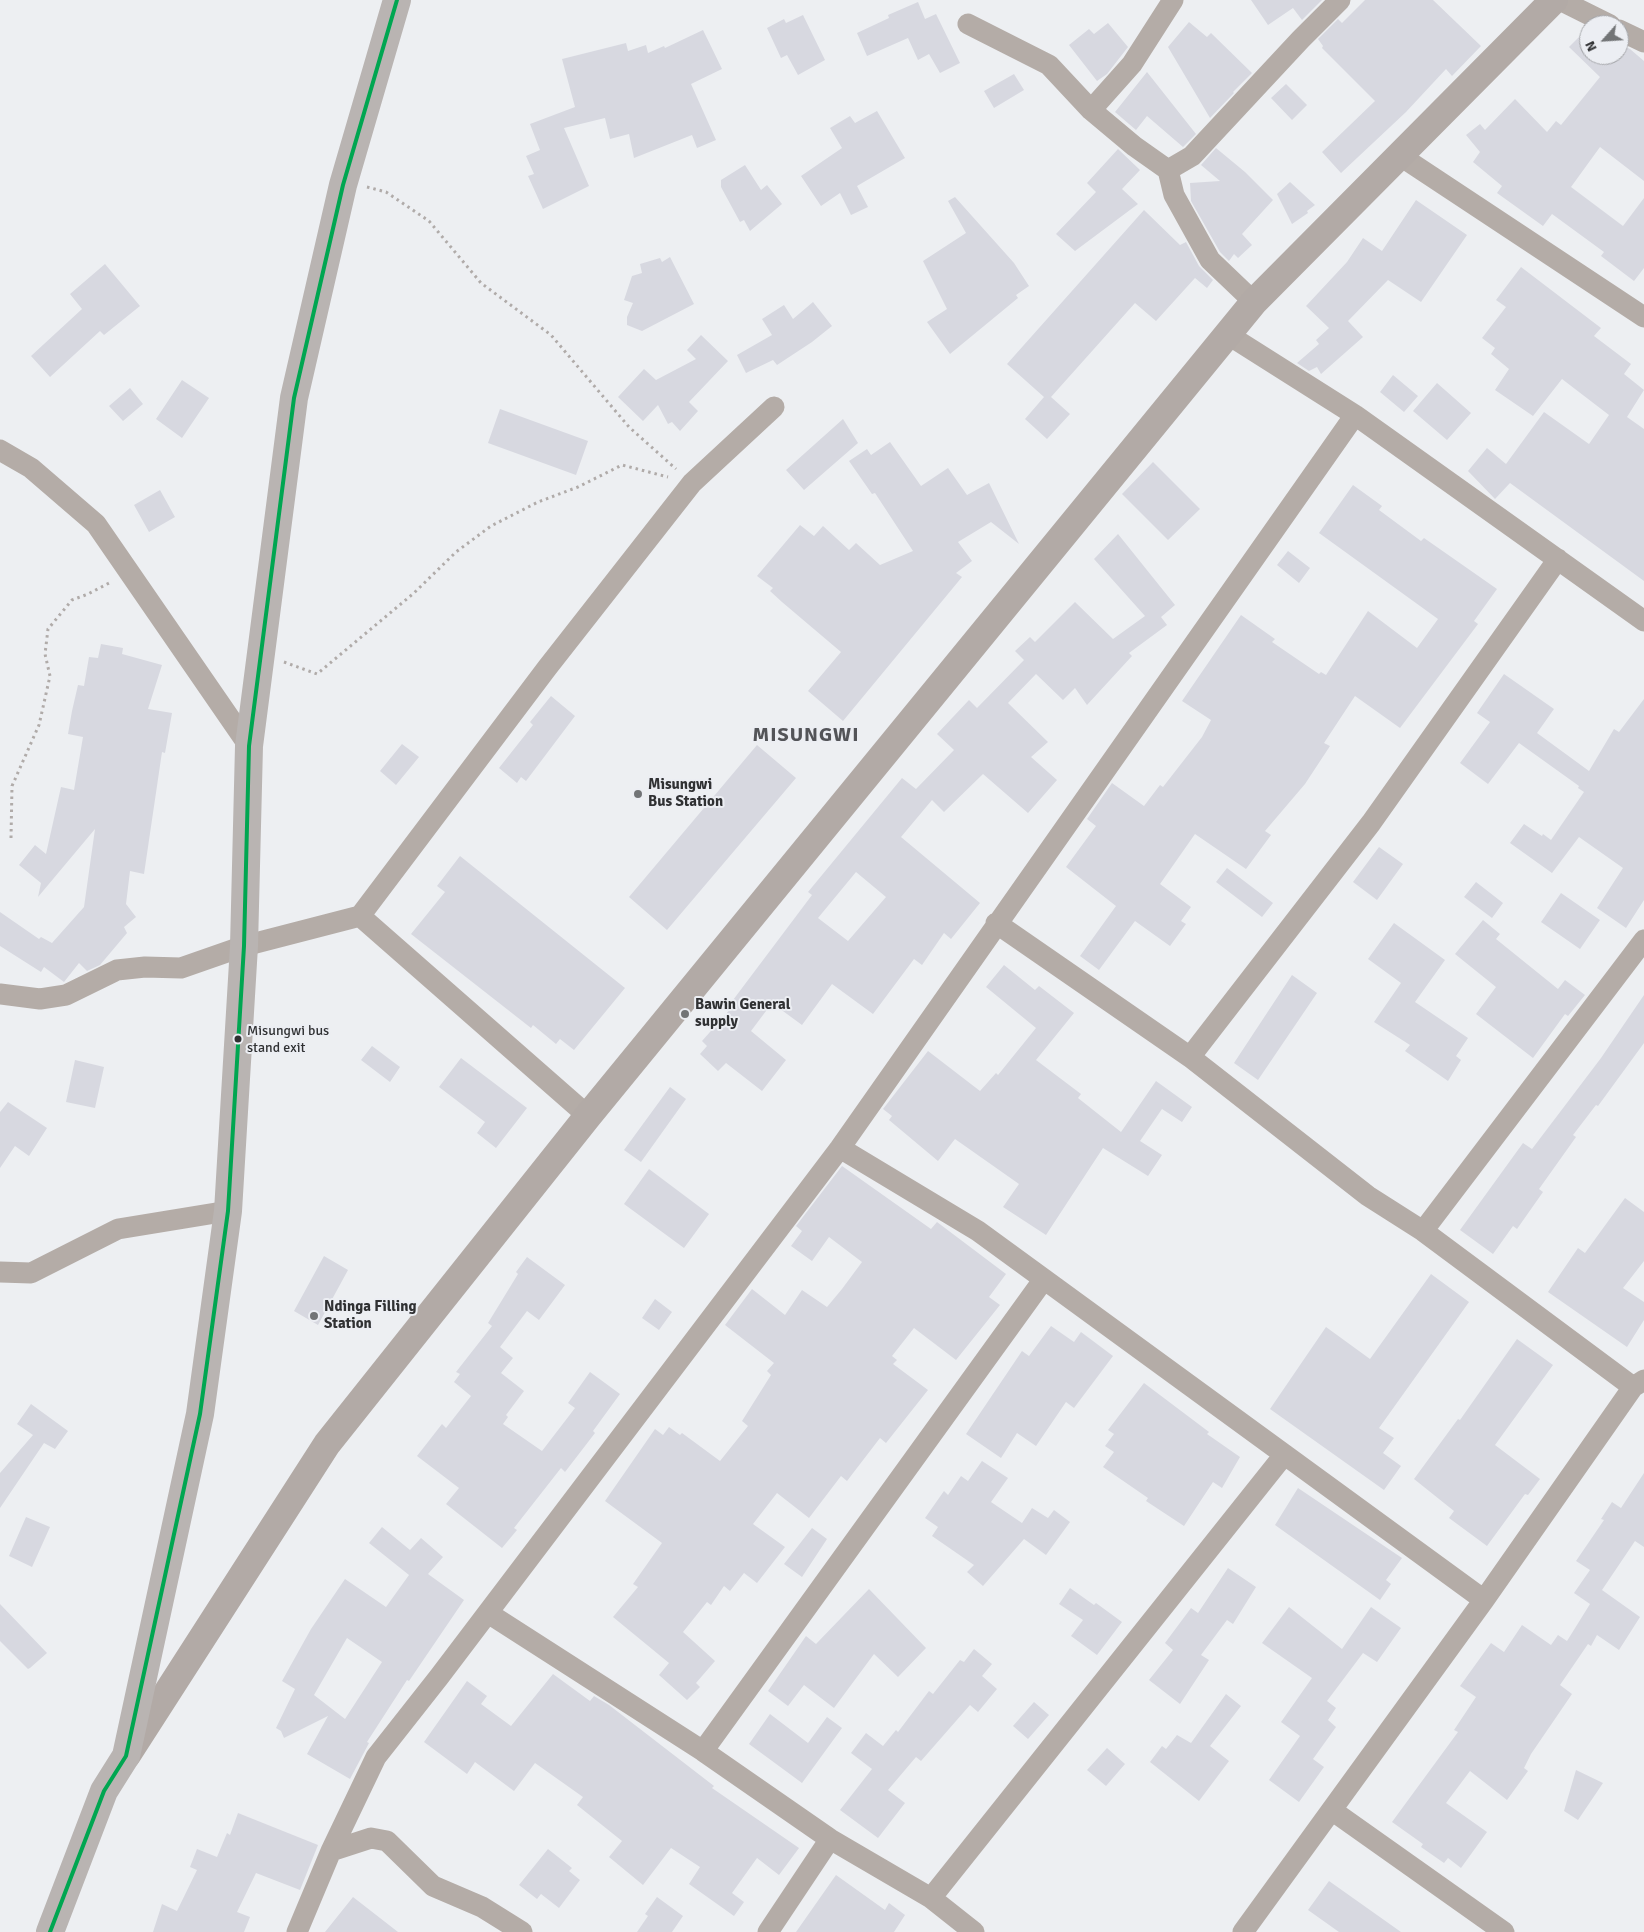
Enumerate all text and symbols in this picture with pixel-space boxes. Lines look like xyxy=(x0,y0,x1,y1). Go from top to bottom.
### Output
north arrow xyxy=(1579,15,1629,65)
text: N xyxy=(1581,38,1601,54)
district label: MISUNGWI xyxy=(752,724,860,748)
place label: Misungwi Bus Station xyxy=(648,776,723,811)
marker: Misungwi Bus Station xyxy=(632,788,644,800)
place label: Bawin General supply xyxy=(695,996,790,1031)
marker: Bawin General supply xyxy=(679,1008,691,1020)
place label: Misungwi bus stand exit xyxy=(247,1023,329,1056)
marker: Misungwi bus stand exit xyxy=(233,1034,243,1044)
place label: Ndinga Filling Station xyxy=(324,1298,416,1333)
marker: Ndinga Filling Station xyxy=(308,1310,320,1322)

